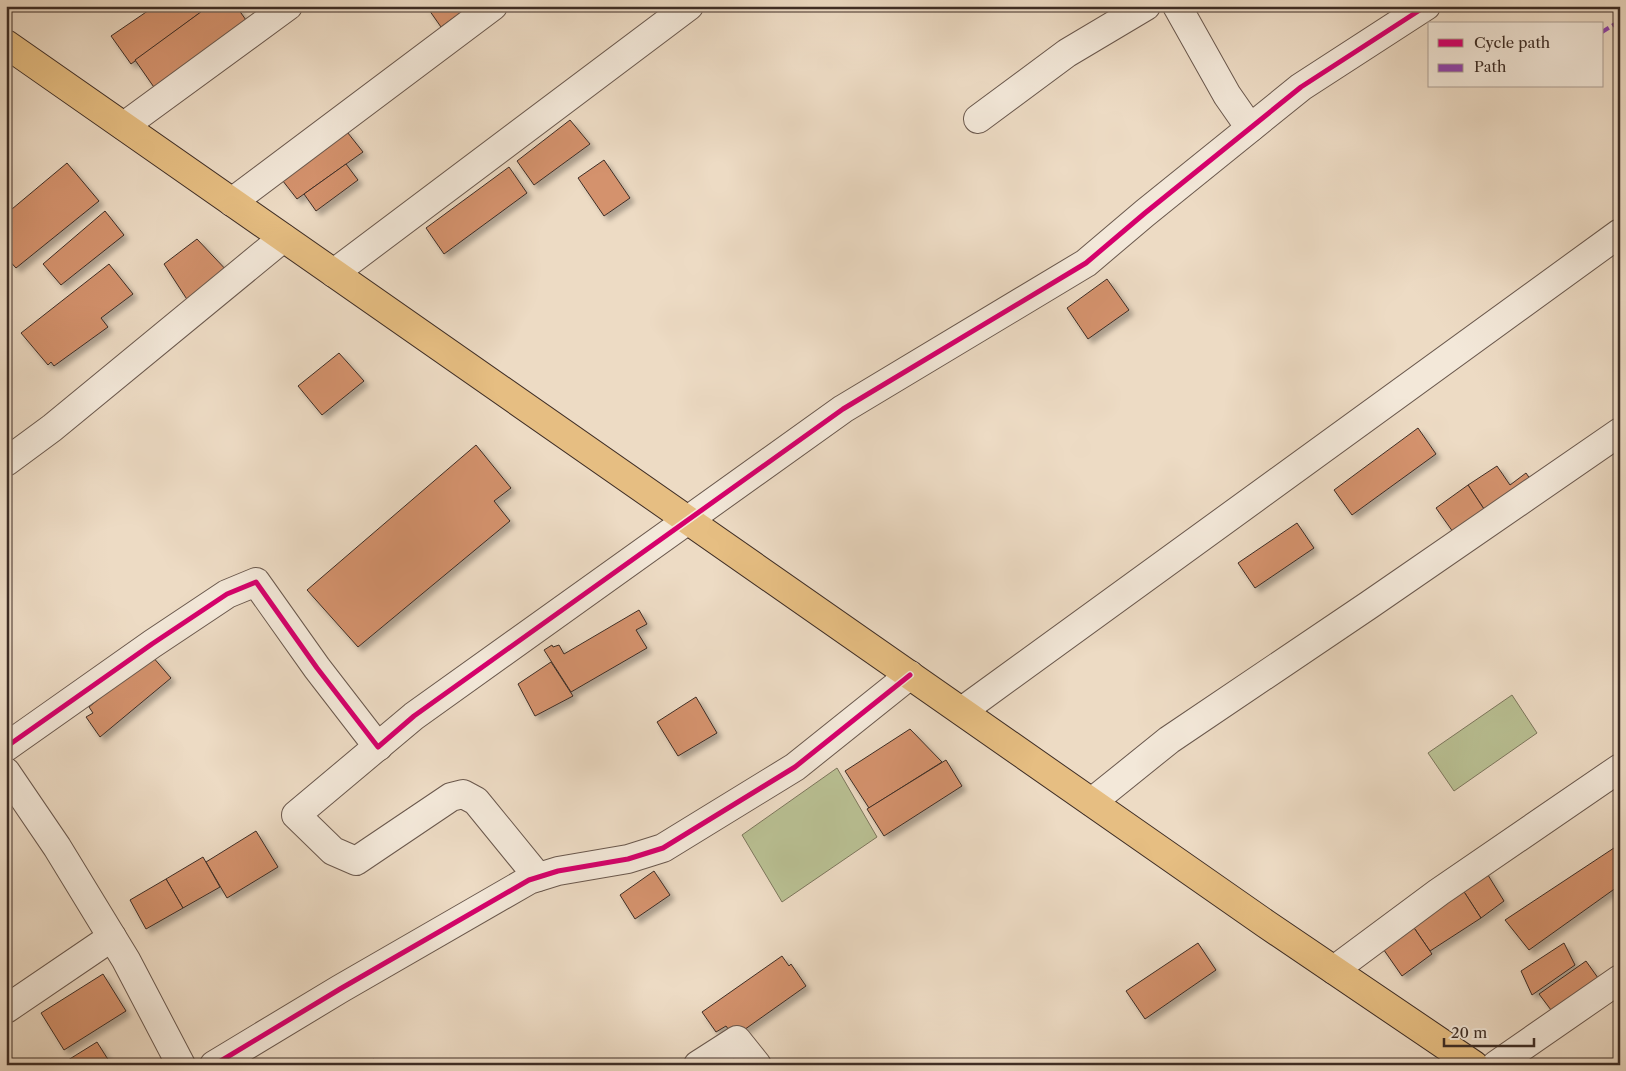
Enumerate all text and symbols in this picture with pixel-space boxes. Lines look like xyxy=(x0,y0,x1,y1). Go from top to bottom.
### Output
legend xyxy=(1428,22,1604,88)
text: Cycle path xyxy=(1474,33,1551,52)
text: Path xyxy=(1474,57,1507,76)
scale bar xyxy=(1444,1016,1534,1048)
text: 20 m xyxy=(1451,1023,1487,1042)

